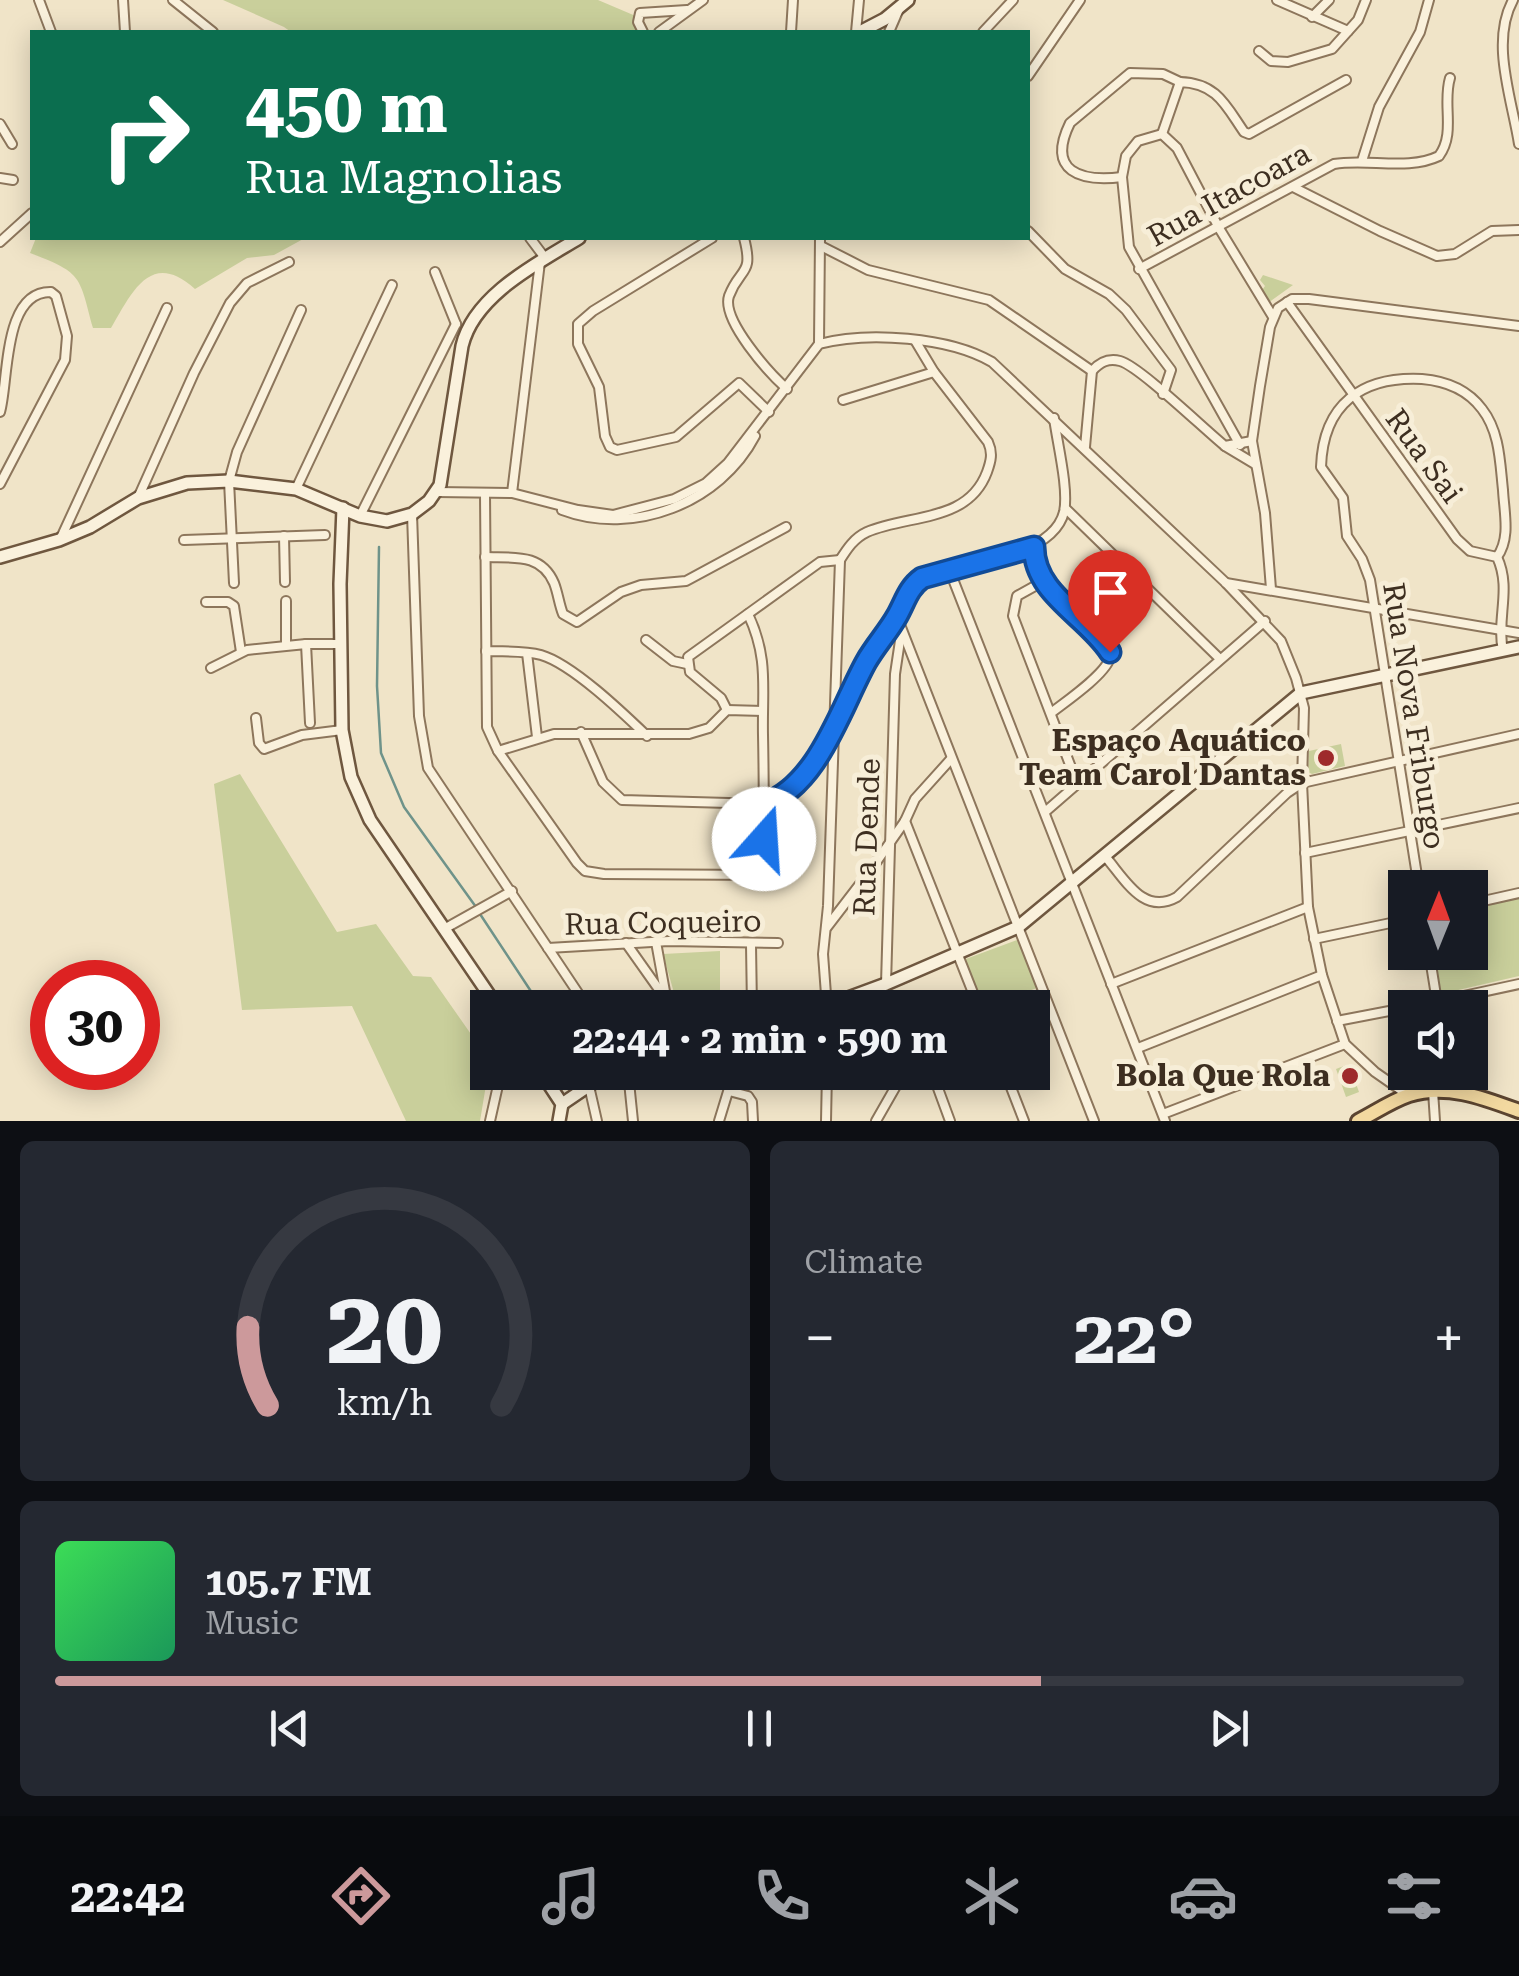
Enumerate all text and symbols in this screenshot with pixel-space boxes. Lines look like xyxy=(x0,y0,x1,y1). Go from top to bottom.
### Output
text: 450 m xyxy=(245,67,448,149)
icon: right xyxy=(80,70,210,200)
street label: Rua Itacoara xyxy=(1141,135,1316,254)
text: Rua Magnolias xyxy=(245,151,562,204)
street label: Rua Sai xyxy=(1379,402,1470,509)
pin xyxy=(1068,550,1153,653)
icon: arrive xyxy=(1083,565,1138,620)
street label: Rua Nova Friburgo xyxy=(1376,580,1453,852)
place label: Espaço Aquático Team Carol Dantas xyxy=(1019,723,1306,792)
marker: Espaço Aquático Team Carol Dantas xyxy=(1315,747,1337,769)
street label: Rua Dende xyxy=(846,758,887,916)
position arrow xyxy=(712,787,816,891)
north arrow xyxy=(1388,870,1488,970)
map controls xyxy=(1388,870,1488,1090)
street label: Rua Coqueiro xyxy=(564,903,762,942)
speed limit sign: 30 xyxy=(30,960,160,1090)
button: sound xyxy=(1388,990,1488,1090)
text: 22:44 · 2 min · 590 m xyxy=(573,1018,947,1062)
place label: Bola Que Rola xyxy=(1116,1058,1330,1093)
marker: Bola Que Rola xyxy=(1339,1065,1361,1087)
text: Climate xyxy=(805,1243,923,1281)
text: 20 xyxy=(327,1267,443,1388)
text: 22° xyxy=(1074,1293,1195,1381)
text: − xyxy=(805,1306,835,1370)
text: + xyxy=(1433,1306,1464,1370)
text: km/h xyxy=(337,1382,433,1424)
text: 105.7 FM xyxy=(205,1560,372,1604)
text: Music xyxy=(205,1604,299,1642)
icon: previous xyxy=(262,1701,317,1756)
icon: pause xyxy=(732,1701,787,1756)
icon: next xyxy=(1202,1701,1257,1756)
icon: directions xyxy=(326,1861,396,1931)
icon: music xyxy=(536,1861,606,1931)
icon: phone xyxy=(747,1861,817,1931)
icon: climate xyxy=(957,1861,1027,1931)
icon: car xyxy=(1168,1861,1238,1931)
icon: filters xyxy=(1379,1861,1449,1931)
text: 22:42 xyxy=(70,1870,185,1923)

